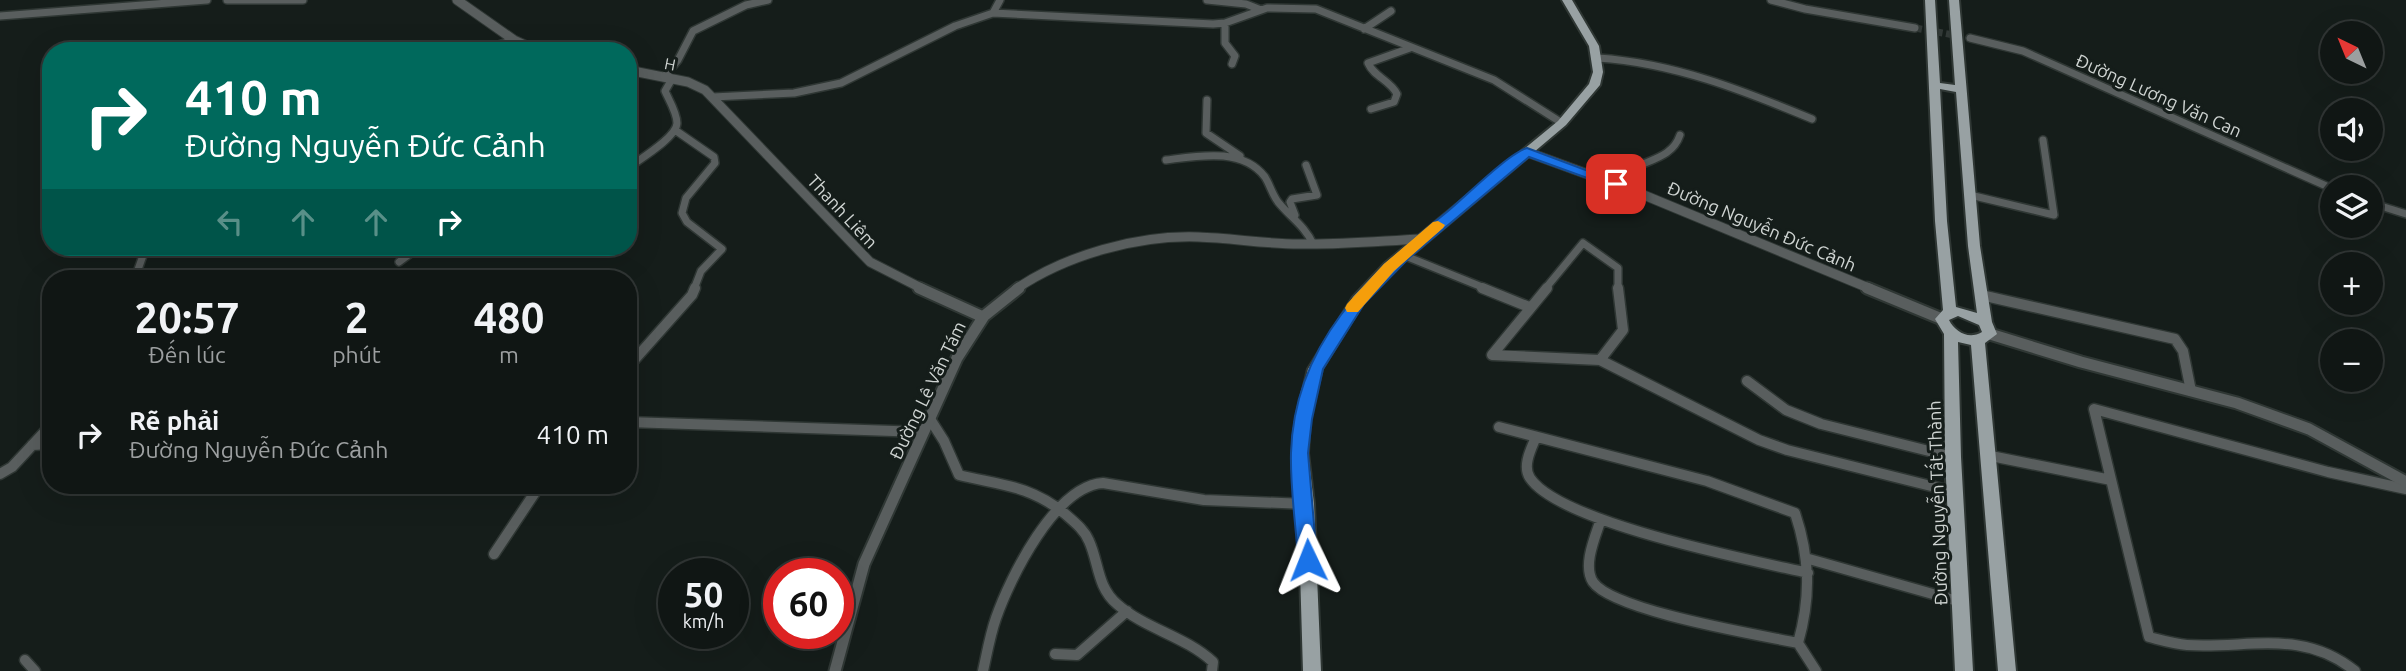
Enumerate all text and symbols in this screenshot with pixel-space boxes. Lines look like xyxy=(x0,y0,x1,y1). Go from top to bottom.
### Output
north arrow xyxy=(2320,21,2384,84)
map controls xyxy=(2320,21,2383,392)
street label: Đường Lương Văn Can xyxy=(2073,49,2245,141)
street label: H xyxy=(663,54,677,74)
text: 410 m xyxy=(185,69,322,124)
icon: right xyxy=(70,70,161,161)
button: sound xyxy=(2320,98,2383,161)
text: Đường Nguyễn Đức Cảnh xyxy=(185,127,546,163)
pin xyxy=(1586,154,1646,214)
icon: arrive xyxy=(1597,165,1635,203)
street label: Thanh Liêm xyxy=(804,170,882,252)
street label: Đường Nguyễn Đức Cảnh xyxy=(1665,175,1860,275)
button: layers xyxy=(2320,175,2383,238)
icon: left xyxy=(211,203,249,241)
icon: ahead xyxy=(284,203,322,241)
icon: ahead xyxy=(357,203,395,241)
icon: right xyxy=(430,203,468,241)
button: + xyxy=(2320,252,2383,315)
text: 20:57 xyxy=(135,294,240,341)
text: 2 xyxy=(345,294,368,341)
text: 480 xyxy=(473,294,544,341)
street label: Đường Lê Văn Tám xyxy=(885,318,969,462)
button: − xyxy=(2320,329,2383,392)
text: Đến lúc xyxy=(148,342,226,367)
text: phút xyxy=(332,342,381,367)
text: m xyxy=(499,342,519,367)
street label: Đường Nguyễn Tất Thành xyxy=(1921,400,1951,606)
text: Rẽ phải xyxy=(129,406,219,435)
icon: right xyxy=(70,416,108,454)
text: 410 m xyxy=(537,420,609,449)
text: Đường Nguyễn Đức Cảnh xyxy=(129,437,388,462)
position arrow xyxy=(1271,523,1345,597)
speed limit sign: 60 xyxy=(763,558,854,649)
text: 50 xyxy=(684,574,723,614)
text: km/h xyxy=(683,611,724,631)

